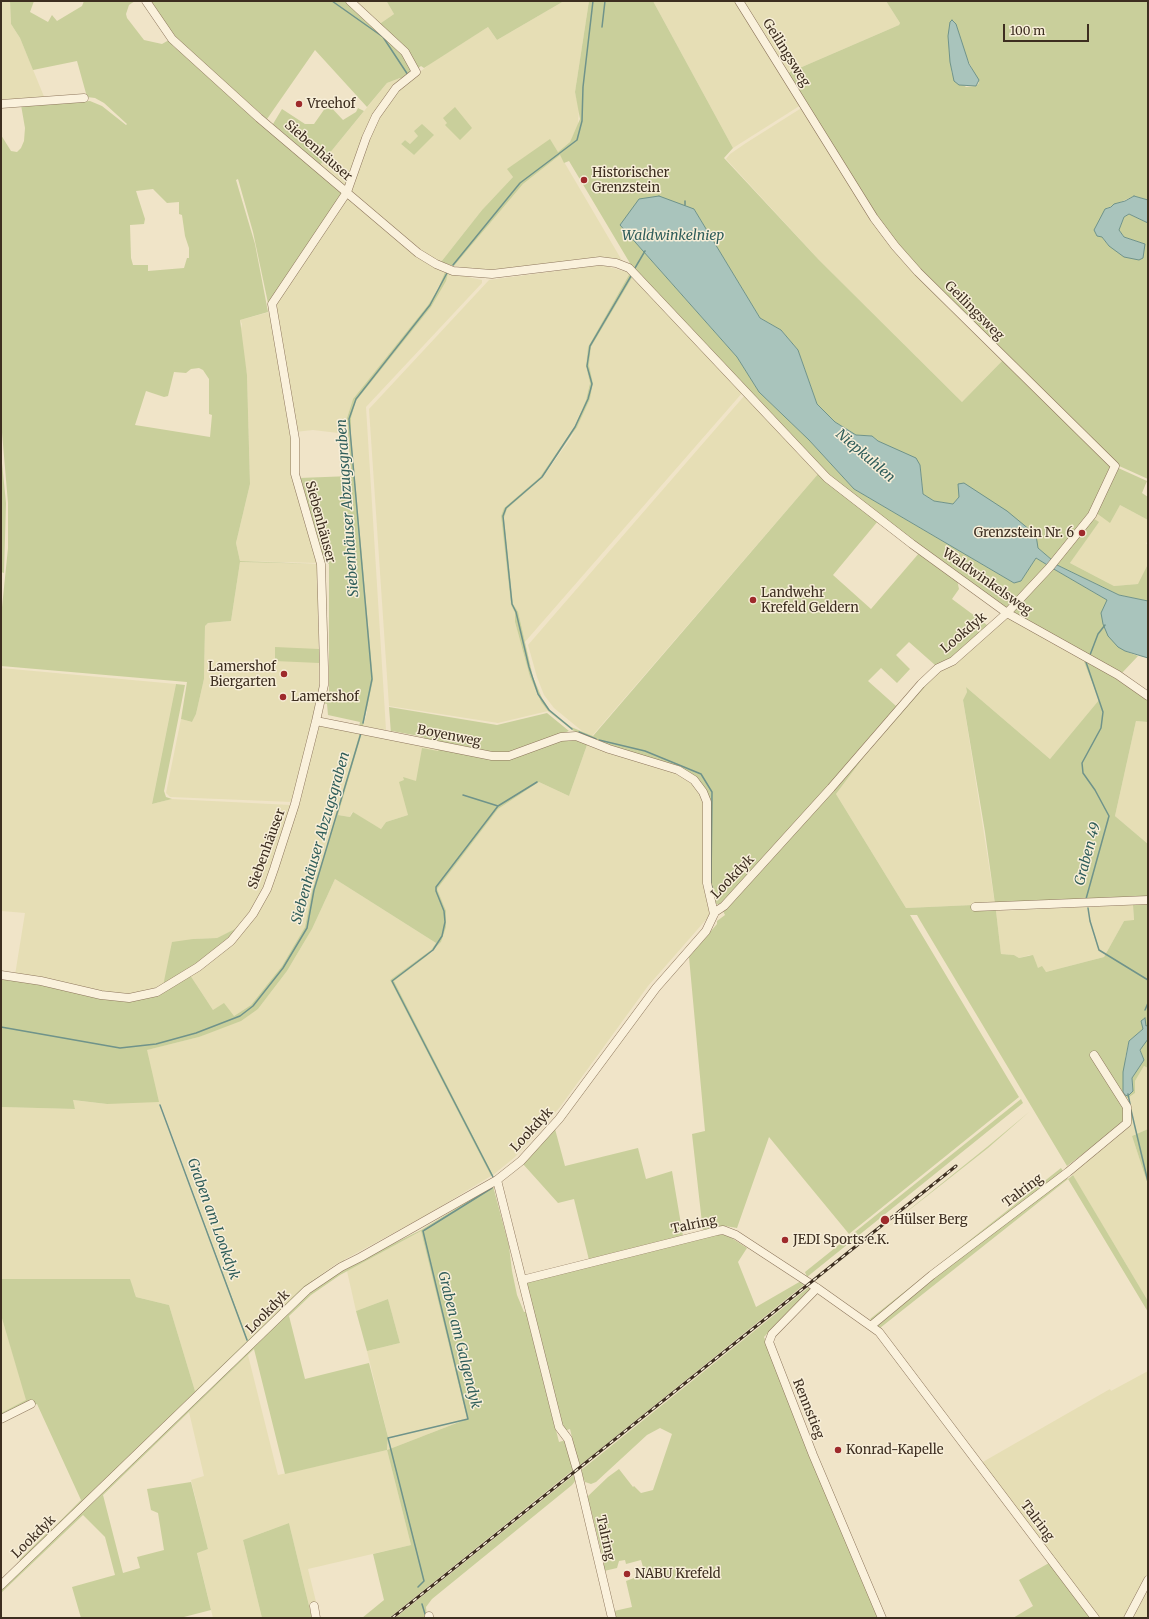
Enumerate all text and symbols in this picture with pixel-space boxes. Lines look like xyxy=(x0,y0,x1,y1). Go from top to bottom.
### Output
street label: Geilingsweg xyxy=(759,16,813,90)
scale bar xyxy=(1005,16,1091,42)
text: 100 m xyxy=(1010,23,1045,38)
place label: Vreehof xyxy=(307,96,355,112)
marker: Vreehof xyxy=(294,99,304,109)
street label: Siebenhäuser xyxy=(281,117,355,185)
place label: Historischer Grenzstein xyxy=(592,165,669,196)
marker: Historischer Grenzstein xyxy=(579,175,589,185)
water label: Waldwinkelniep xyxy=(622,228,724,244)
street label: Geilingsweg xyxy=(941,278,1007,344)
water label: Siebenhäuser Abzugsgraben xyxy=(333,418,363,598)
water label: Niepkuhlen xyxy=(832,426,898,486)
street label: Siebenhäuser xyxy=(302,479,338,565)
place label: Grenzstein Nr. 6 xyxy=(974,525,1074,541)
marker: Grenzstein Nr. 6 xyxy=(1077,528,1087,538)
street label: Waldwinkelsweg xyxy=(939,545,1035,619)
place label: Landwehr Krefeld Geldern xyxy=(761,585,859,616)
marker: Landwehr Krefeld Geldern xyxy=(748,595,758,605)
street label: Lookdyk xyxy=(938,609,990,657)
place label: Lamershof Biergarten xyxy=(208,659,276,690)
marker: Lamershof Biergarten xyxy=(279,669,289,679)
place label: Lamershof xyxy=(291,689,359,705)
marker: Lamershof xyxy=(278,692,288,702)
street label: Boyenweg xyxy=(416,722,482,750)
water label: Siebenhäuser Abzugsgraben xyxy=(288,750,354,926)
street label: Siebenhäuser xyxy=(245,807,289,891)
water label: Graben 49 xyxy=(1072,821,1104,887)
street label: Lookdyk xyxy=(708,852,758,902)
street label: Lookdyk xyxy=(508,1105,556,1155)
water label: Graben am Lookdyk xyxy=(183,1156,243,1282)
street label: Talring xyxy=(1000,1171,1046,1211)
place label: Hülser Berg xyxy=(894,1212,968,1228)
street label: Talring xyxy=(670,1213,718,1237)
marker: Hülser Berg xyxy=(879,1214,891,1226)
place label: JEDI Sports e.K. xyxy=(793,1232,889,1248)
marker: JEDI Sports e.K. xyxy=(780,1235,790,1245)
water label: Graben am Galgendyk xyxy=(434,1270,484,1410)
street label: Lookdyk xyxy=(243,1287,293,1337)
street label: Rennstieg xyxy=(789,1377,827,1441)
place label: Konrad-Kapelle xyxy=(846,1442,944,1458)
marker: Konrad-Kapelle xyxy=(833,1445,843,1455)
street label: Talring xyxy=(1017,1498,1057,1544)
street label: Lookdyk xyxy=(9,1512,59,1562)
street label: Talring xyxy=(592,1514,618,1562)
place label: NABU Krefeld xyxy=(635,1566,720,1582)
marker: NABU Krefeld xyxy=(622,1569,632,1579)

